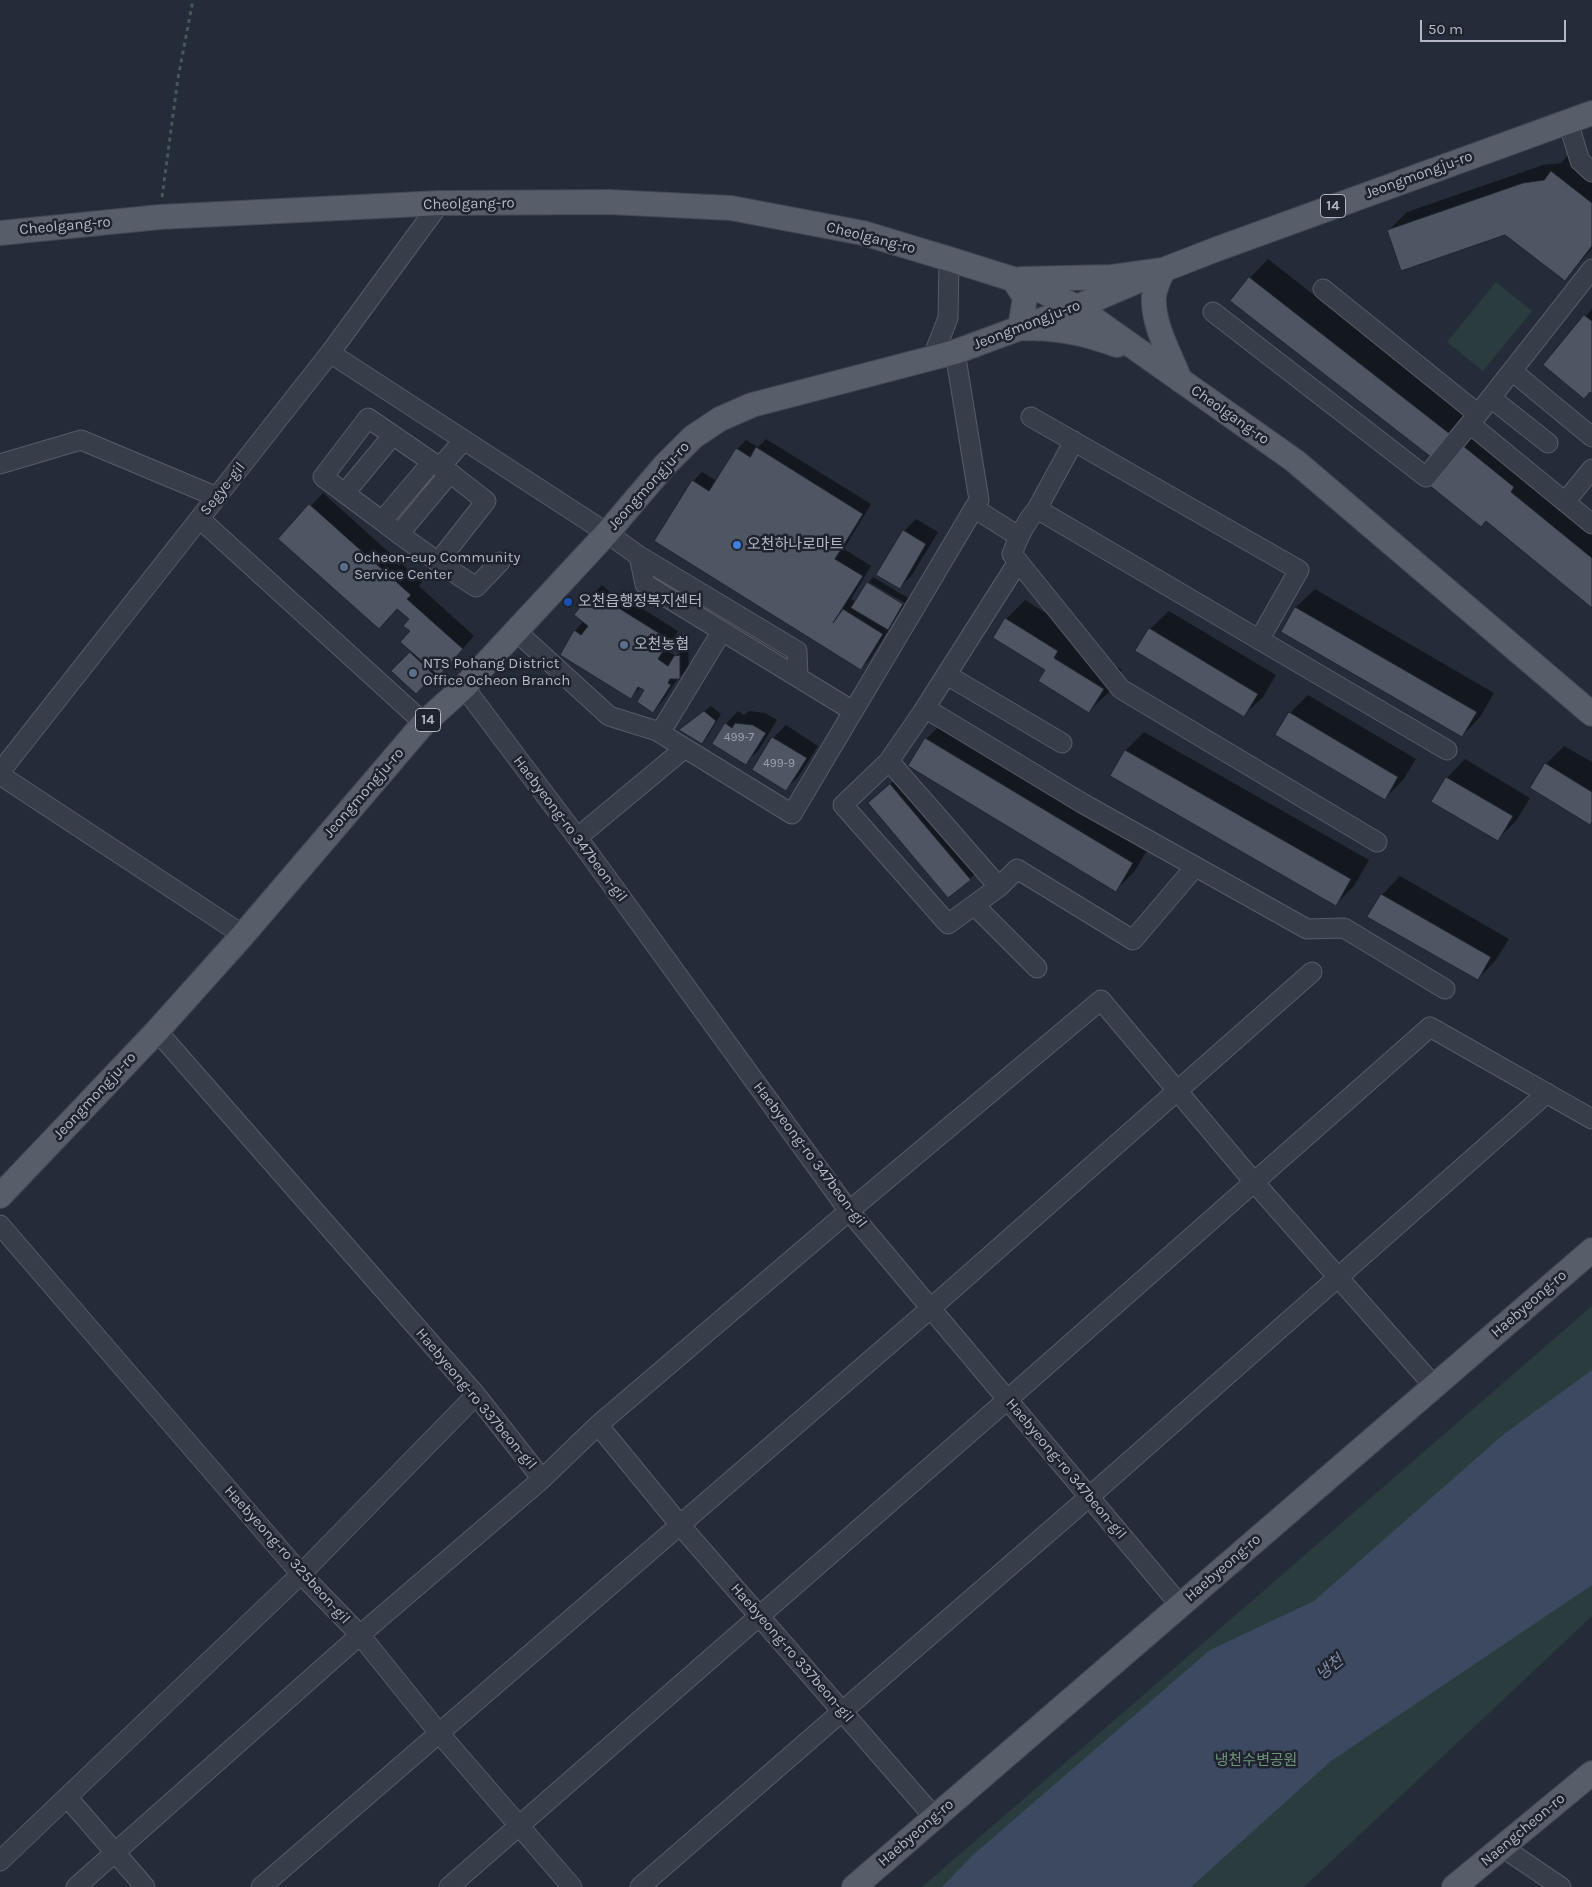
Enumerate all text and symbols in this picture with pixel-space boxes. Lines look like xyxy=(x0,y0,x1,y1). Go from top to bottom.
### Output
scale bar xyxy=(1422,10,1568,42)
text: 50 m xyxy=(1428,20,1463,38)
street label: Jeongmongju-ro xyxy=(1363,147,1475,203)
street label: Cheolgang-ro xyxy=(423,194,515,214)
road number: 14 xyxy=(1320,195,1346,218)
street label: Cheolgang-ro xyxy=(19,213,111,239)
street label: Cheolgang-ro xyxy=(824,218,918,258)
street label: Jeongmongju-ro xyxy=(971,296,1083,354)
street label: Cheolgang-ro xyxy=(1187,381,1273,449)
street label: Jeongmongju-ro xyxy=(605,438,693,534)
street label: Segye-gil xyxy=(197,459,249,519)
place label: 오천하나로마트 xyxy=(747,536,844,554)
marker: 오천하나로마트 xyxy=(731,539,743,551)
place label: Ocheon-eup Community Service Center xyxy=(354,549,520,584)
marker: Ocheon-eup Community Service Center xyxy=(338,561,350,573)
place label: 오천읍행정복지센터 xyxy=(578,593,702,611)
marker: 오천읍행정복지센터 xyxy=(562,596,574,608)
place label: 오천농협 xyxy=(634,636,689,654)
marker: 오천농협 xyxy=(618,639,630,651)
place label: NTS Pohang District Office Ocheon Branch xyxy=(423,655,570,690)
marker: NTS Pohang District Office Ocheon Branch xyxy=(407,667,419,679)
road number: 14 xyxy=(416,708,440,732)
house number: 499-7 xyxy=(724,731,754,745)
street label: Jeongmongju-ro xyxy=(320,744,408,842)
street label: Haebyeong-ro 347beon-gil xyxy=(509,752,631,906)
house number: 499-9 xyxy=(763,757,795,771)
street label: Jeongmongju-ro xyxy=(50,1049,140,1143)
street label: Haebyeong-ro 347beon-gil xyxy=(749,1078,871,1232)
street label: Haebyeong-ro xyxy=(1488,1266,1570,1342)
street label: Haebyeong-ro 337beon-gil xyxy=(412,1325,540,1473)
street label: Haebyeong-ro 347beon-gil xyxy=(1002,1395,1130,1543)
street label: Haebyeong-ro 325beon-gil xyxy=(220,1482,354,1628)
street label: Haebyeong-ro xyxy=(1182,1530,1264,1606)
street label: Haebyeong-ro 337beon-gil xyxy=(727,1580,857,1726)
water label: 냉천 xyxy=(1313,1651,1347,1685)
park label: 냉천수변공원 xyxy=(1215,1752,1297,1770)
street label: Naengcheon-ro xyxy=(1477,1790,1569,1870)
street label: Haebyeong-ro xyxy=(875,1795,957,1871)

